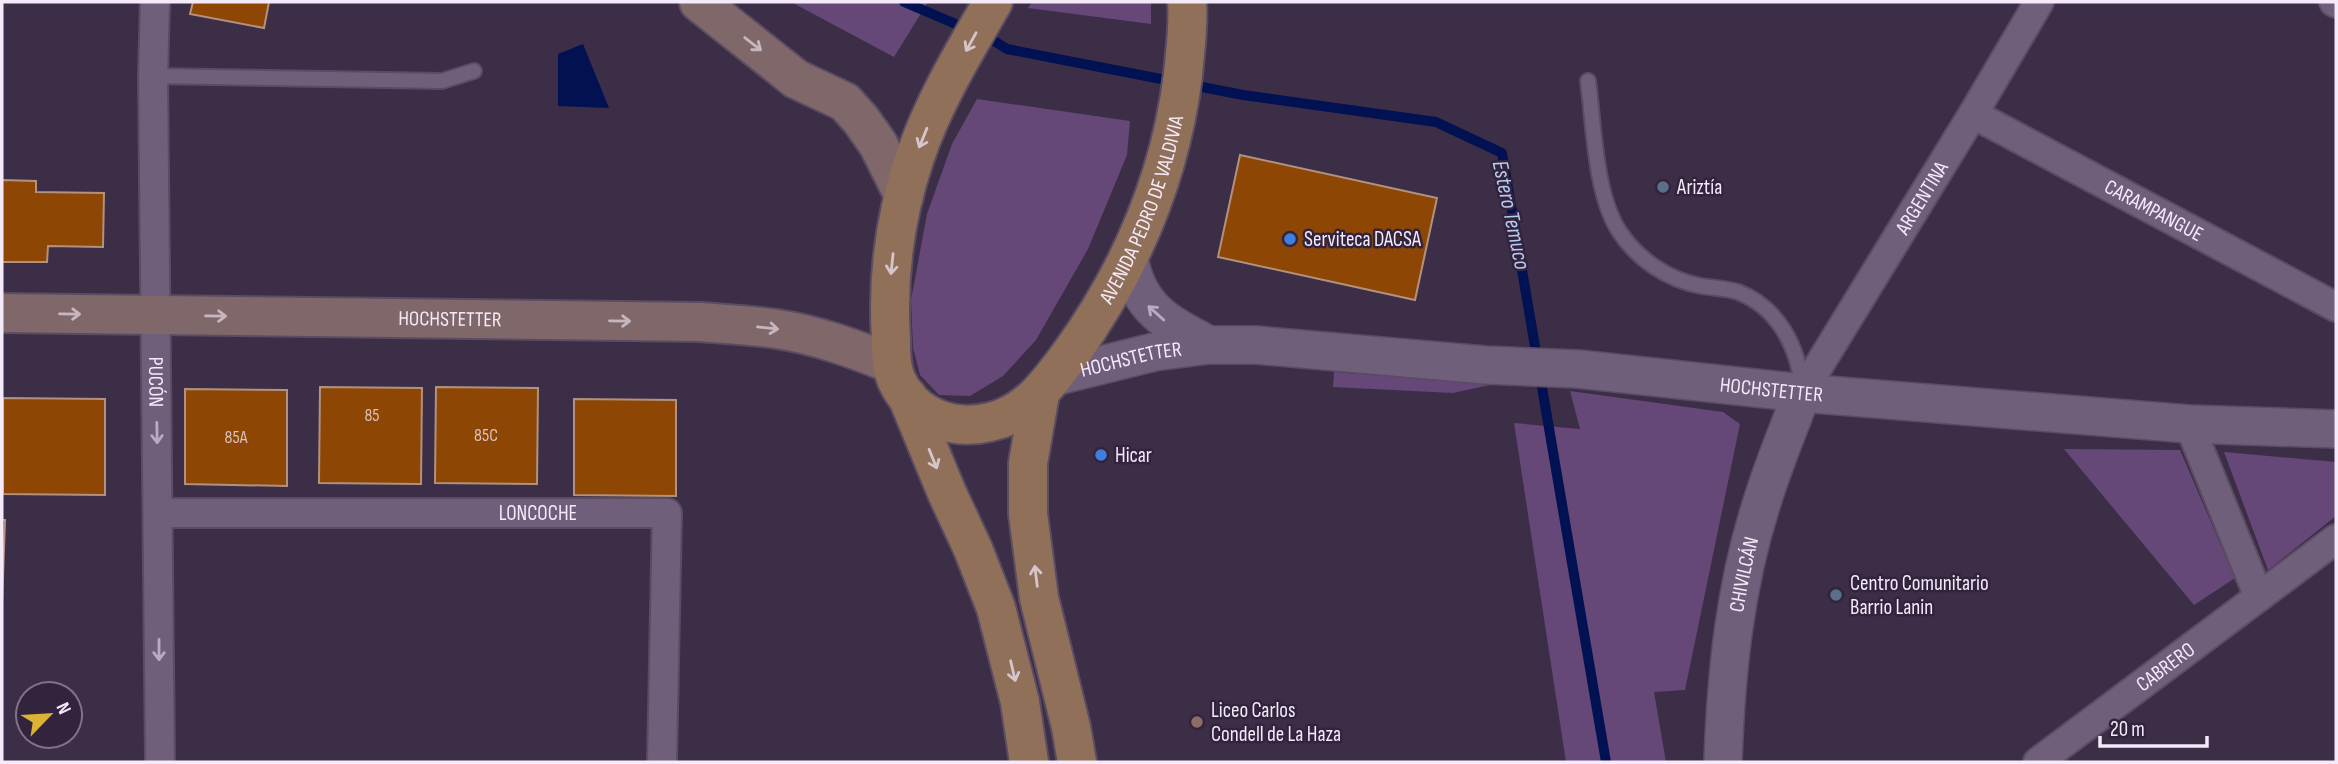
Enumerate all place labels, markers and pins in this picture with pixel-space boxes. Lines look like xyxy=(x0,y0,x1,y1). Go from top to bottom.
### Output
place label: Ariztía xyxy=(1676,175,1722,200)
marker: Ariztía xyxy=(1655,179,1671,195)
place label: Serviteca DACSA xyxy=(1304,227,1422,252)
marker: Serviteca DACSA xyxy=(1282,231,1298,247)
place label: Hicar xyxy=(1115,443,1152,468)
marker: Hicar xyxy=(1093,447,1109,463)
place label: Centro Comunitario Barrio Lanin xyxy=(1850,571,1989,620)
marker: Centro Comunitario Barrio Lanin xyxy=(1828,587,1844,603)
place label: Liceo Carlos Condell de La Haza xyxy=(1211,698,1341,747)
marker: Liceo Carlos Condell de La Haza xyxy=(1189,714,1205,730)

